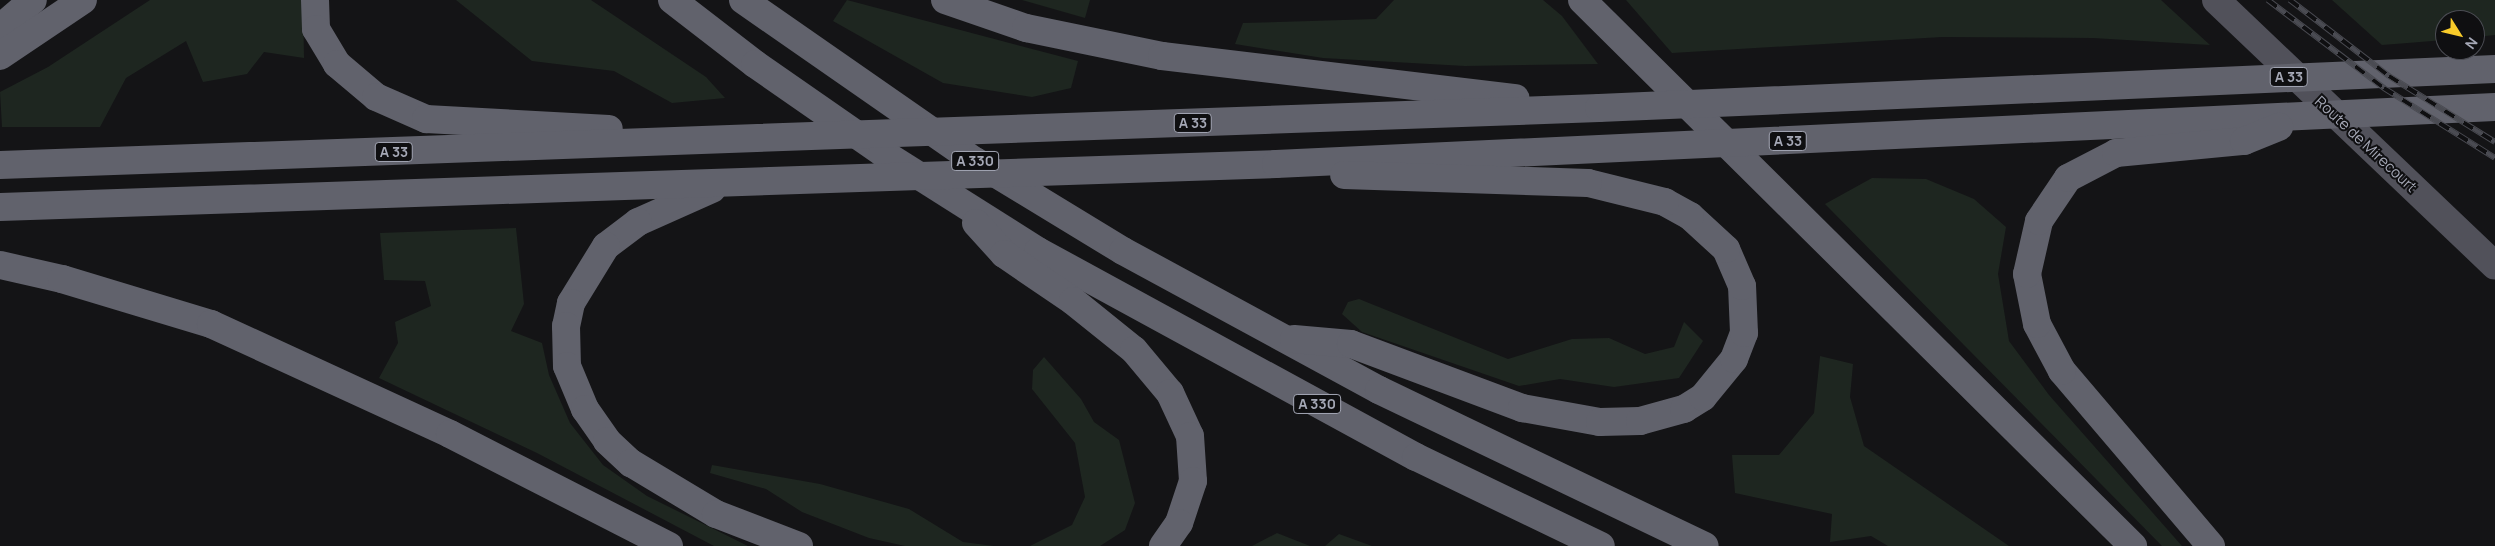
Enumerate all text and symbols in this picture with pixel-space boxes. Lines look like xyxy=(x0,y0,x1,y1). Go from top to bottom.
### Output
north arrow xyxy=(2435,10,2485,60)
text: N xyxy=(2461,34,2482,53)
road number: A 33 xyxy=(2269,66,2309,88)
street label: Route de Mirecourt xyxy=(2311,92,2421,196)
road number: A 33 xyxy=(1173,112,1213,134)
road number: A 33 xyxy=(1768,130,1808,152)
road number: A 33 xyxy=(374,140,414,163)
road number: A 330 xyxy=(950,150,1000,172)
road number: A 330 xyxy=(1292,392,1342,416)

